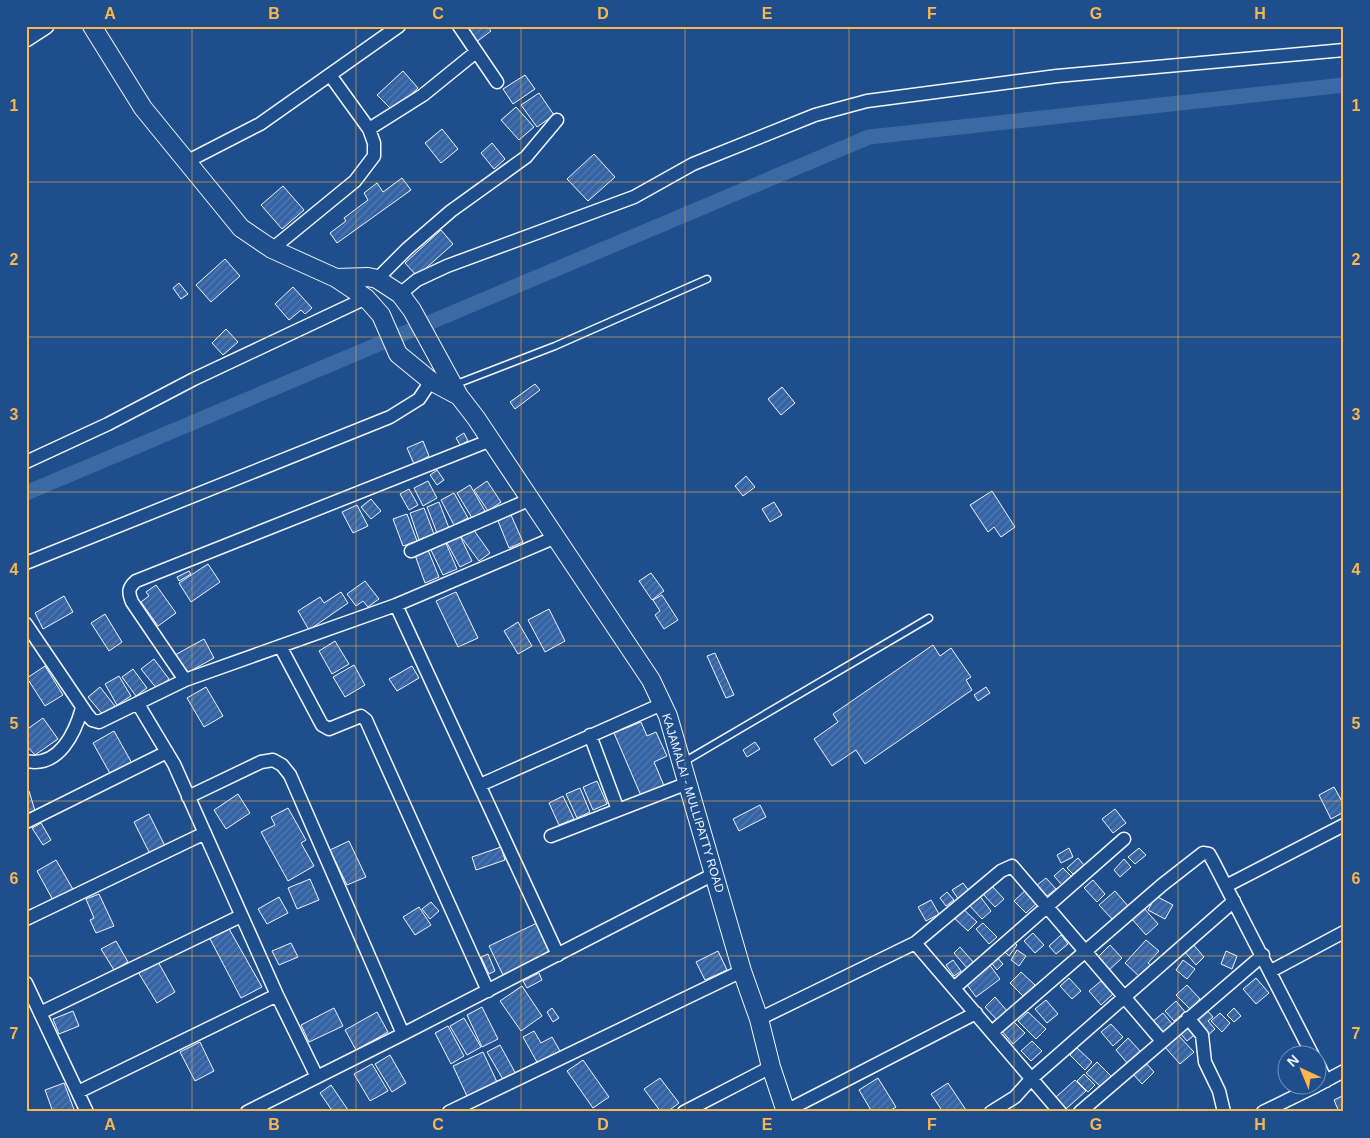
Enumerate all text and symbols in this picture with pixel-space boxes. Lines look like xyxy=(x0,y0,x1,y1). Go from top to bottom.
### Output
text: A xyxy=(104,5,116,22)
text: B xyxy=(268,5,280,22)
text: C xyxy=(432,5,444,22)
text: D xyxy=(597,5,609,22)
text: E xyxy=(762,5,773,22)
text: F xyxy=(927,5,937,22)
text: G xyxy=(1090,5,1102,22)
text: H xyxy=(1254,5,1266,22)
text: 1 xyxy=(10,97,19,114)
text: 1 xyxy=(1352,97,1361,114)
text: 2 xyxy=(10,251,19,268)
text: 2 xyxy=(1352,251,1361,268)
text: 3 xyxy=(10,406,19,423)
text: 3 xyxy=(1352,406,1361,423)
text: 4 xyxy=(10,561,19,578)
text: 4 xyxy=(1352,561,1361,578)
street label: KAJAMALAI - MULLIPATTY ROAD xyxy=(659,712,727,895)
text: 5 xyxy=(10,715,19,732)
text: 5 xyxy=(1352,715,1361,732)
text: 6 xyxy=(10,870,19,887)
text: 6 xyxy=(1352,870,1361,887)
text: 7 xyxy=(10,1025,19,1042)
text: 7 xyxy=(1352,1025,1361,1042)
north arrow xyxy=(1278,1046,1328,1096)
text: N xyxy=(1284,1051,1302,1070)
text: A xyxy=(104,1116,116,1133)
text: B xyxy=(268,1116,280,1133)
text: C xyxy=(432,1116,444,1133)
text: D xyxy=(597,1116,609,1133)
text: E xyxy=(762,1116,773,1133)
text: F xyxy=(927,1116,937,1133)
text: G xyxy=(1090,1116,1102,1133)
text: H xyxy=(1254,1116,1266,1133)

